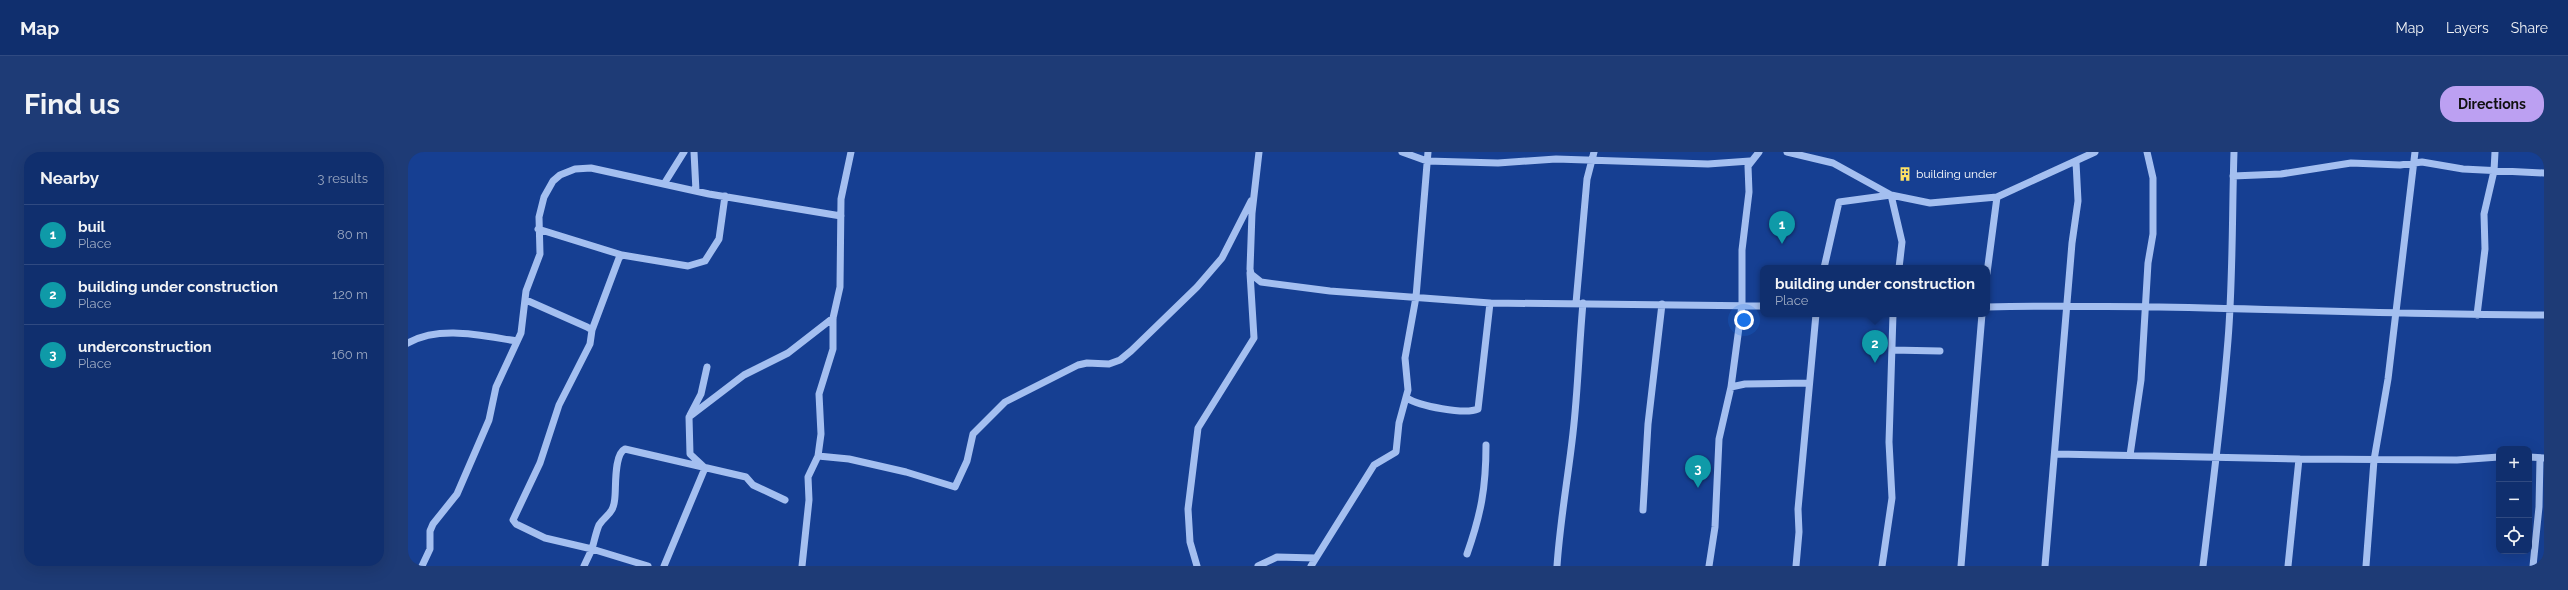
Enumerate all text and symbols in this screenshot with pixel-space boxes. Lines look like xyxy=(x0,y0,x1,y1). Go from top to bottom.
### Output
text: Map xyxy=(20,17,59,39)
text: Map xyxy=(2396,20,2424,36)
text: Layers xyxy=(2446,20,2489,36)
text: Share xyxy=(2511,20,2548,36)
button: Directions xyxy=(2440,86,2544,122)
text: Find us xyxy=(24,88,120,121)
building icon: building under xyxy=(1897,166,1913,182)
place label: building under xyxy=(1916,167,1998,181)
text: Nearby xyxy=(40,168,99,188)
text: 3 results xyxy=(318,171,368,186)
pin: 1 xyxy=(1769,211,1795,244)
text: buil xyxy=(78,218,105,236)
text: 1 xyxy=(50,227,56,242)
text: 80 m xyxy=(337,227,368,242)
text: Place xyxy=(78,236,111,251)
popup xyxy=(1760,265,1990,317)
text: building under construction xyxy=(1775,275,1975,293)
text: building under construction xyxy=(78,278,278,296)
text: 2 xyxy=(49,287,57,302)
text: 120 m xyxy=(332,287,368,302)
text: Place xyxy=(1775,293,1808,308)
text: Place xyxy=(78,296,111,311)
your location xyxy=(1734,310,1754,330)
pin: 2 xyxy=(1862,330,1888,363)
text: underconstruction xyxy=(78,338,212,356)
text: 3 xyxy=(49,347,57,362)
text: 160 m xyxy=(331,347,368,362)
text: Place xyxy=(78,356,111,371)
map controls xyxy=(2496,446,2532,554)
button: + xyxy=(2496,446,2532,482)
pin: 3 xyxy=(1685,455,1711,488)
button: − xyxy=(2496,482,2532,518)
button: locate xyxy=(2496,518,2532,554)

